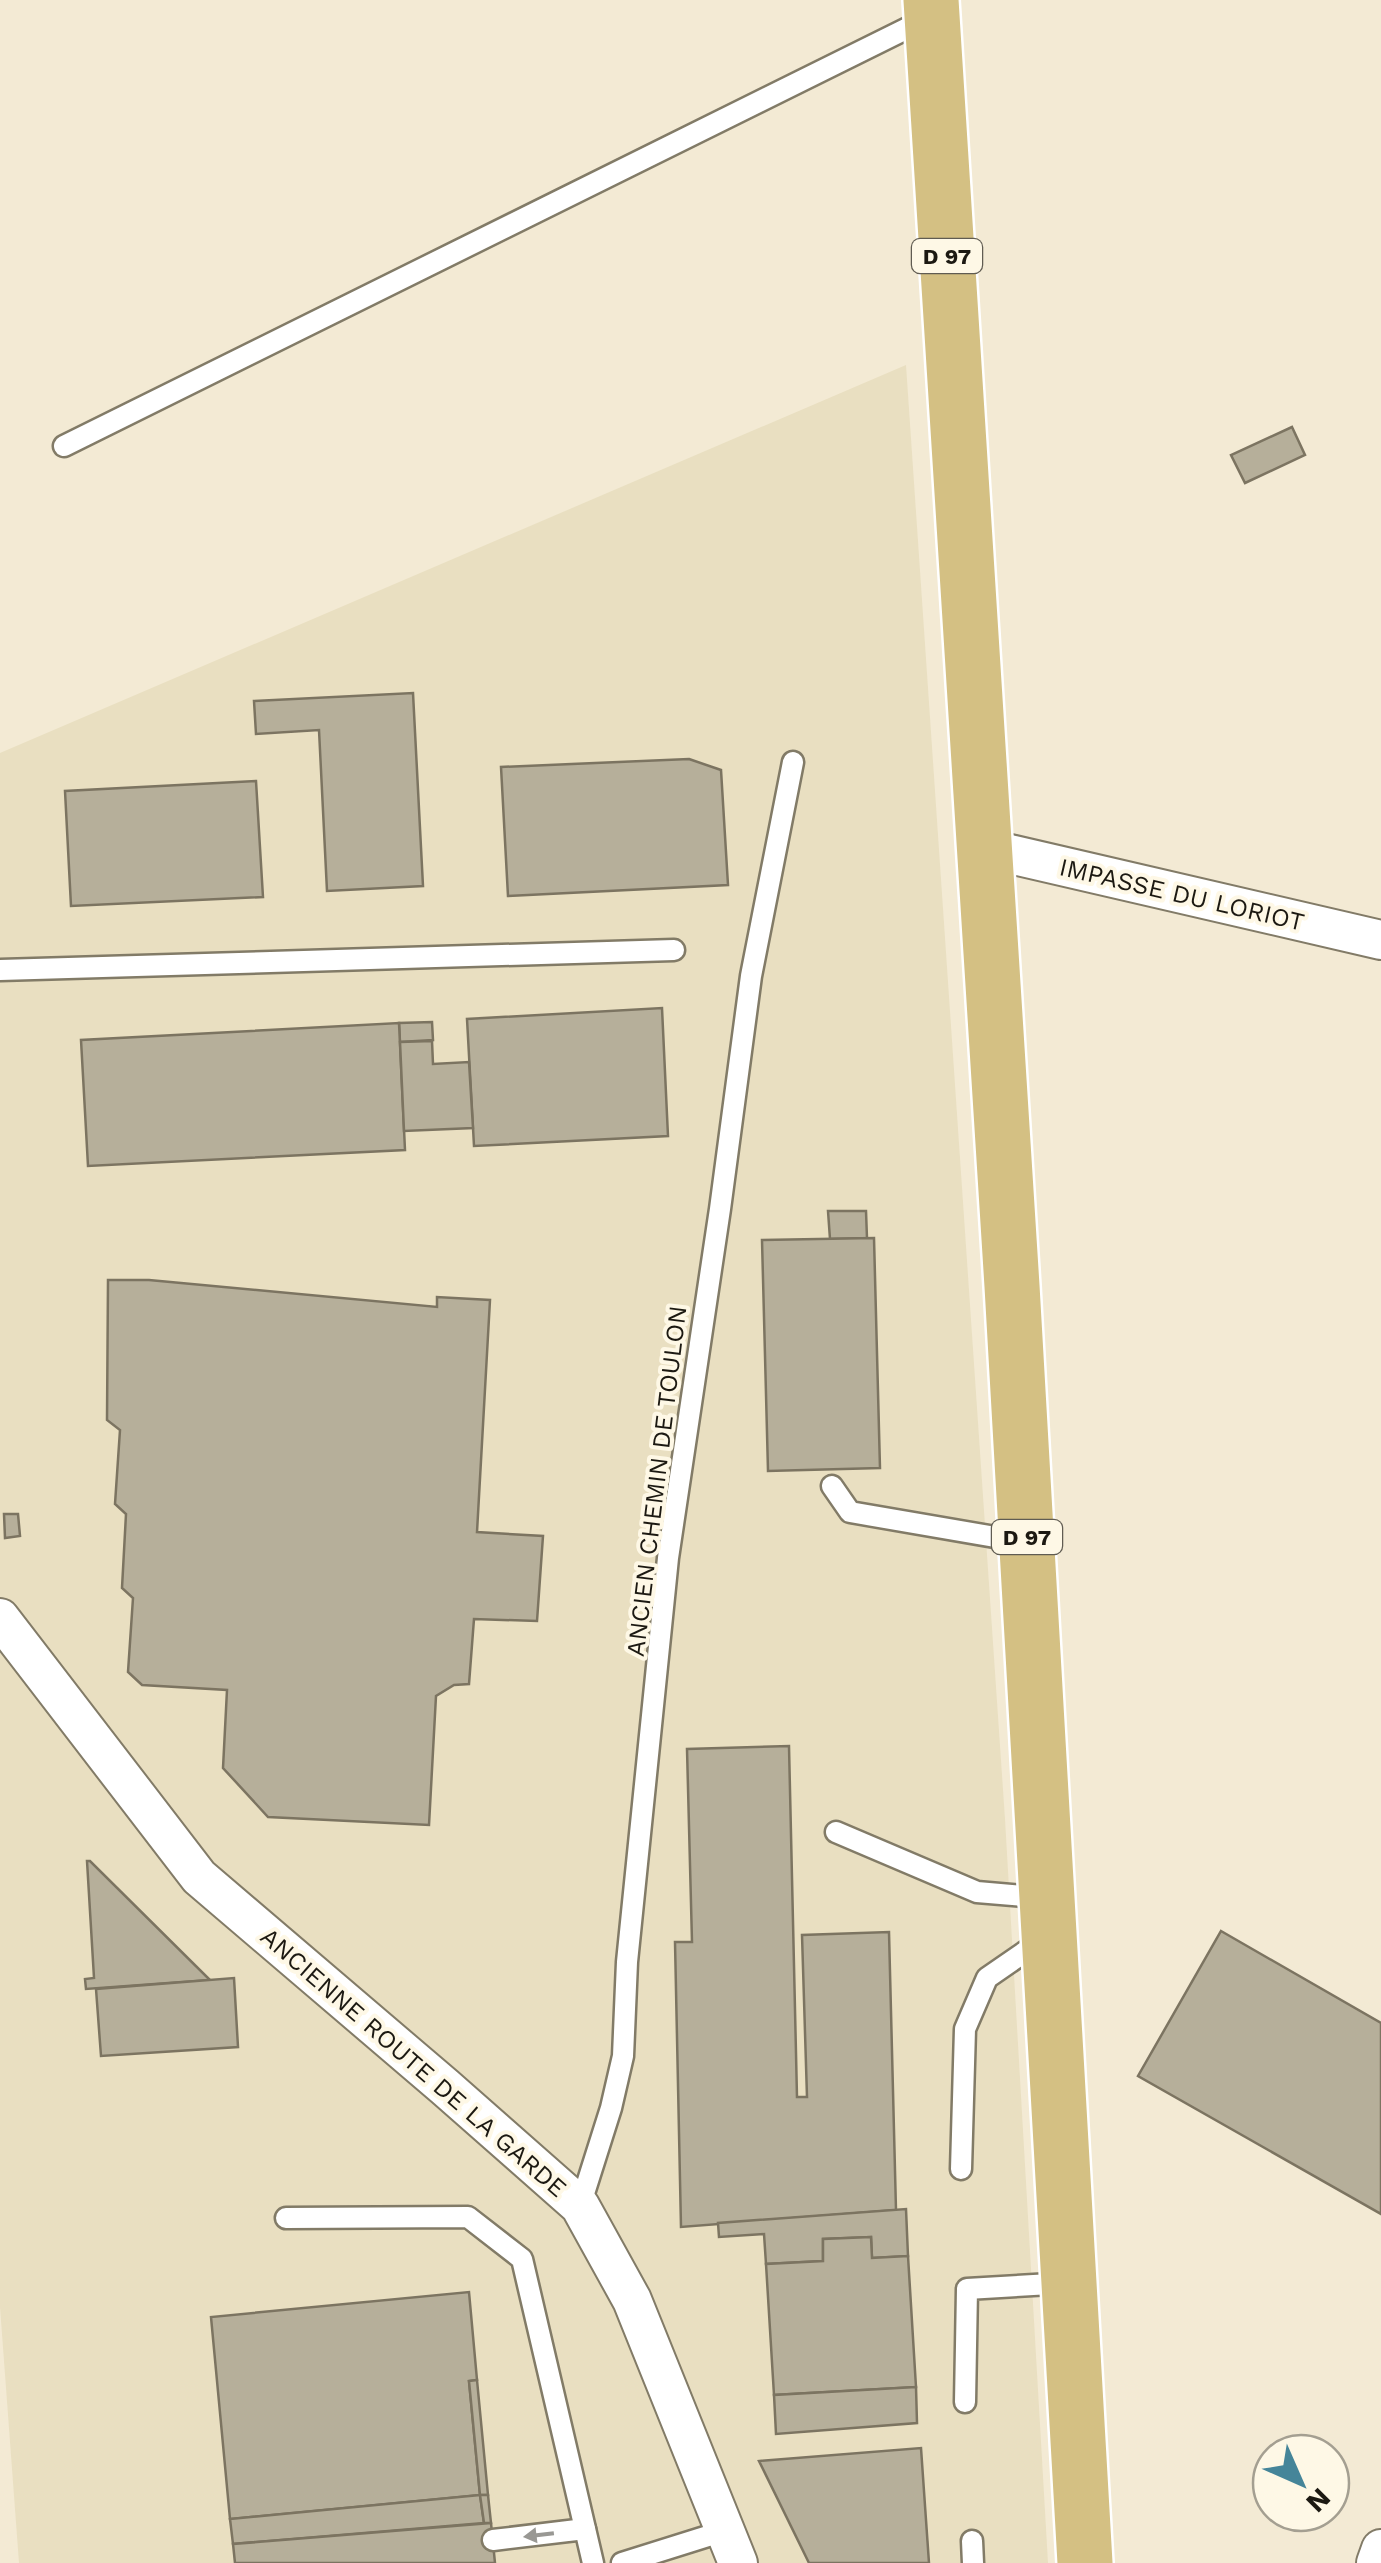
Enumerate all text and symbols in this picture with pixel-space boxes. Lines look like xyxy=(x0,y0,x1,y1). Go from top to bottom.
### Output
road number: D 97 xyxy=(912,239,982,273)
street label: IMPASSE DU LORIOT xyxy=(1057,852,1307,937)
street label: ANCIEN CHEMIN DE TOULON xyxy=(621,1304,692,1658)
road number: D 97 xyxy=(992,1520,1062,1554)
street label: ANCIENNE ROUTE DE LA GARDE xyxy=(255,1922,572,2203)
north arrow xyxy=(1251,2433,1351,2533)
text: N xyxy=(1299,2481,1337,2519)
one-way arrow xyxy=(522,2527,554,2543)

